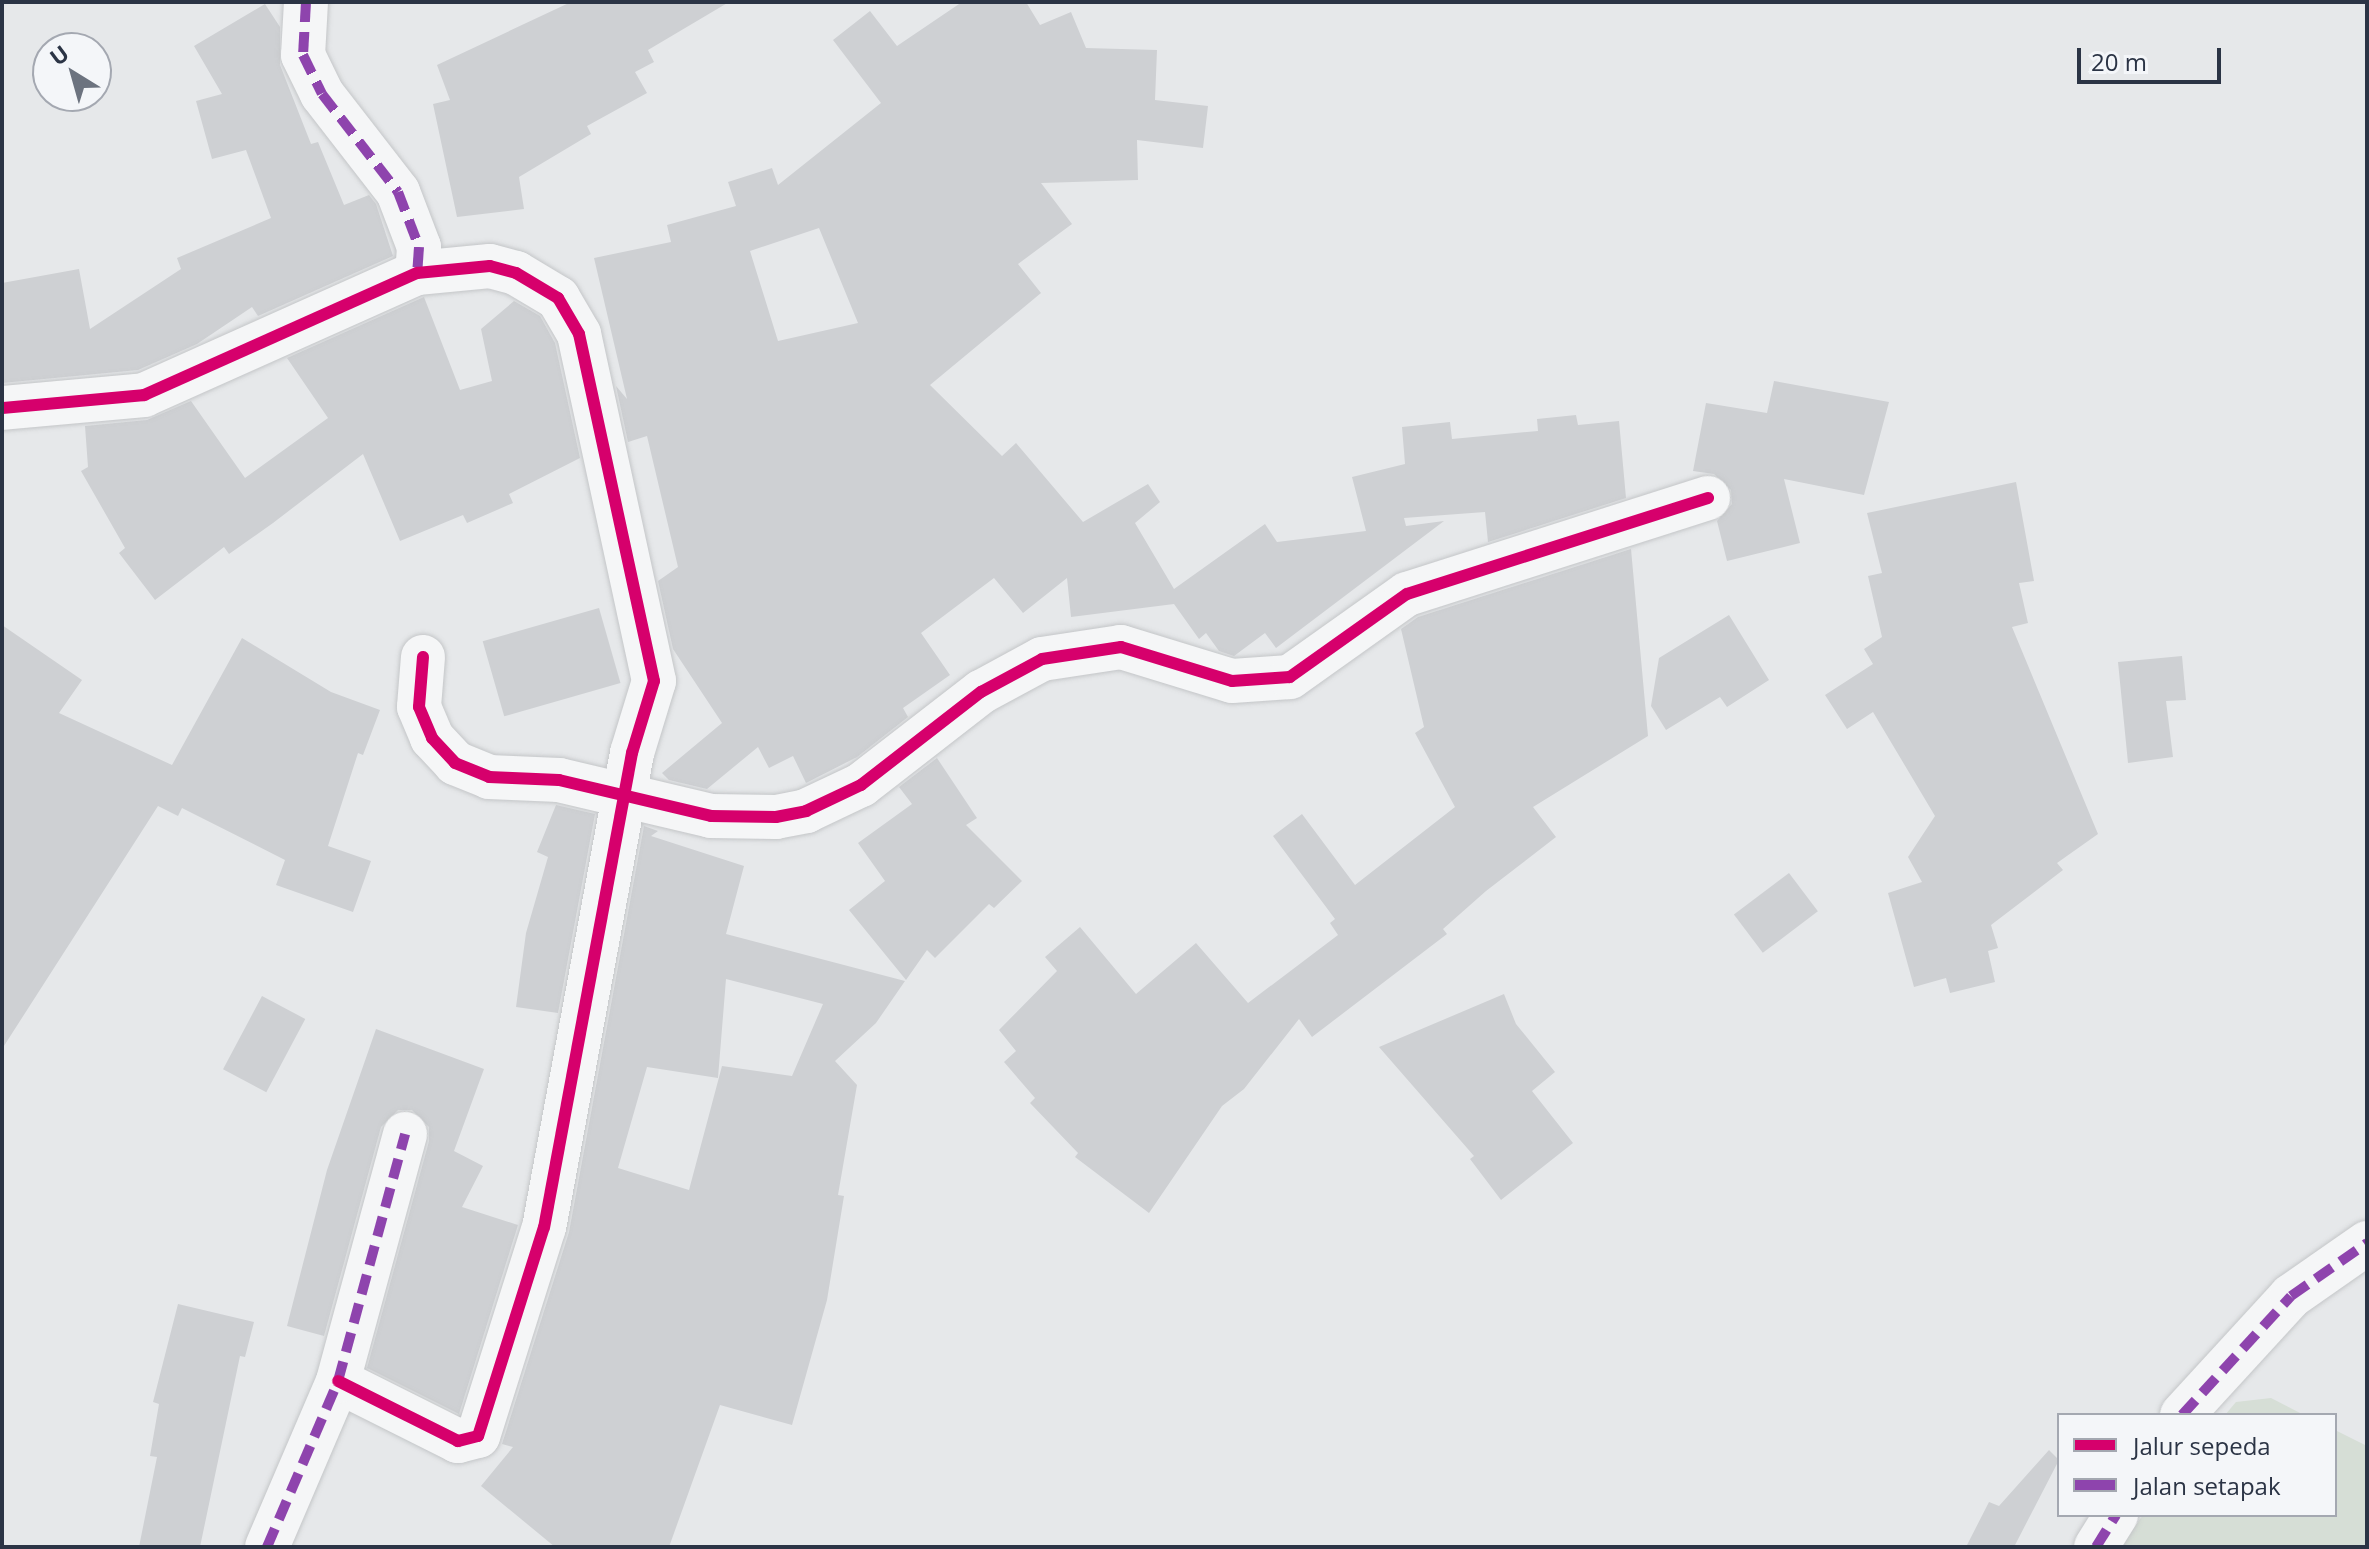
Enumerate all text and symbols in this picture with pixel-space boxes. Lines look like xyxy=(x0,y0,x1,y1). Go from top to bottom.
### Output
north arrow xyxy=(32,32,112,112)
scale bar xyxy=(2081,32,2225,82)
text: U xyxy=(43,37,74,71)
text: 20 m xyxy=(2091,45,2147,78)
legend xyxy=(2057,1413,2337,1517)
text: Jalur sepeda xyxy=(2133,1429,2271,1462)
text: Jalan setapak xyxy=(2133,1469,2281,1502)

